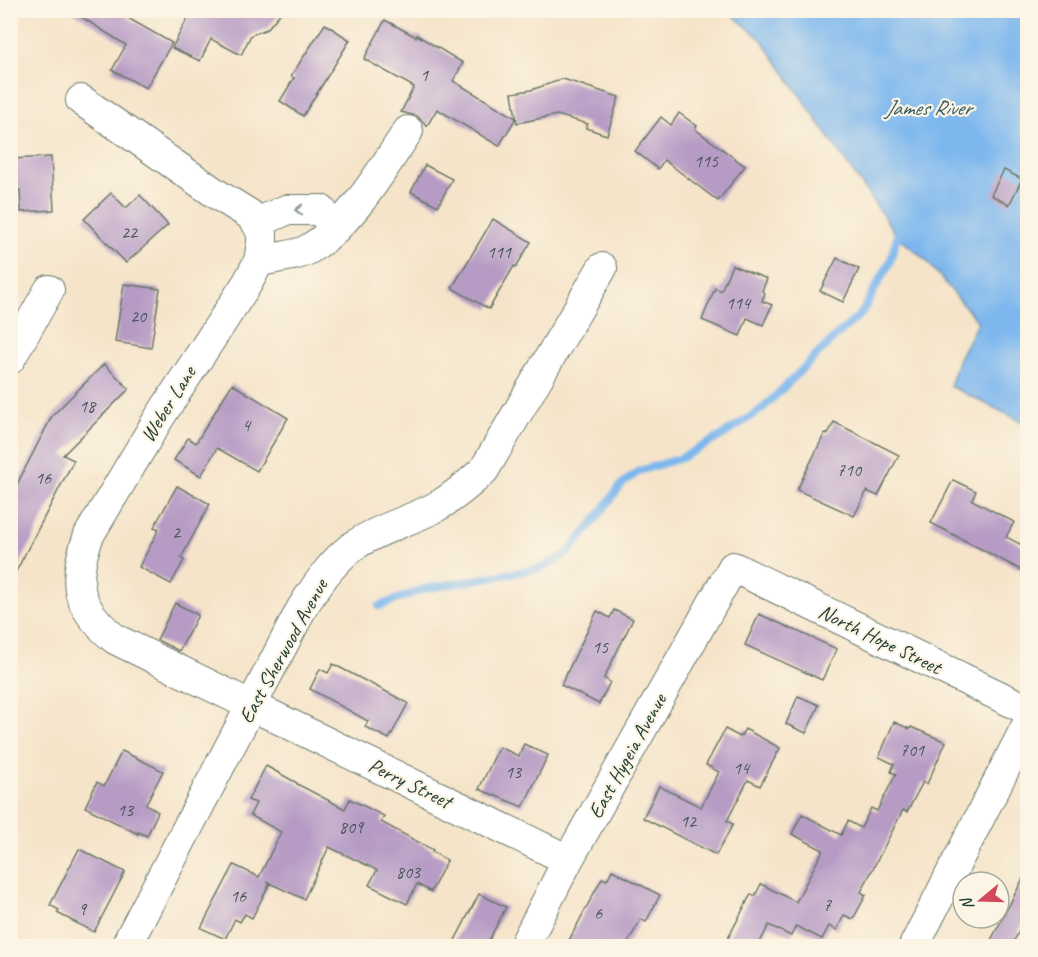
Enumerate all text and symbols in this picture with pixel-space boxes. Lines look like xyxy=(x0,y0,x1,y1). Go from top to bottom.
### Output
house number: 1 xyxy=(420,64,429,86)
water label: James River xyxy=(883,94,975,122)
house number: 115 xyxy=(694,150,719,172)
one-way arrow xyxy=(295,204,304,216)
house number: 22 xyxy=(121,221,139,243)
house number: 111 xyxy=(487,241,512,263)
house number: 114 xyxy=(726,292,752,314)
house number: 20 xyxy=(130,305,148,327)
street label: Weber Lane xyxy=(135,359,203,447)
house number: 18 xyxy=(79,395,97,417)
house number: 4 xyxy=(242,414,252,436)
house number: 710 xyxy=(837,459,863,481)
house number: 16 xyxy=(35,467,52,489)
house number: 2 xyxy=(172,521,182,543)
street label: East Sherwood Avenue xyxy=(233,572,334,728)
street label: North Hope Street xyxy=(814,598,947,681)
house number: 15 xyxy=(592,636,609,658)
street label: East Hygeia Avenue xyxy=(582,688,673,823)
house number: 701 xyxy=(900,739,925,761)
street label: Perry Street xyxy=(364,752,458,815)
house number: 14 xyxy=(733,757,751,779)
house number: 13 xyxy=(505,761,523,783)
house number: 13 xyxy=(117,799,135,821)
house number: 12 xyxy=(680,810,698,832)
house number: 809 xyxy=(339,816,365,838)
house number: 803 xyxy=(396,861,422,883)
north arrow xyxy=(951,870,1011,930)
house number: 16 xyxy=(230,885,247,907)
house number: 7 xyxy=(823,894,832,916)
text: N xyxy=(956,894,979,912)
house number: 9 xyxy=(78,898,88,920)
house number: 6 xyxy=(594,902,603,924)

